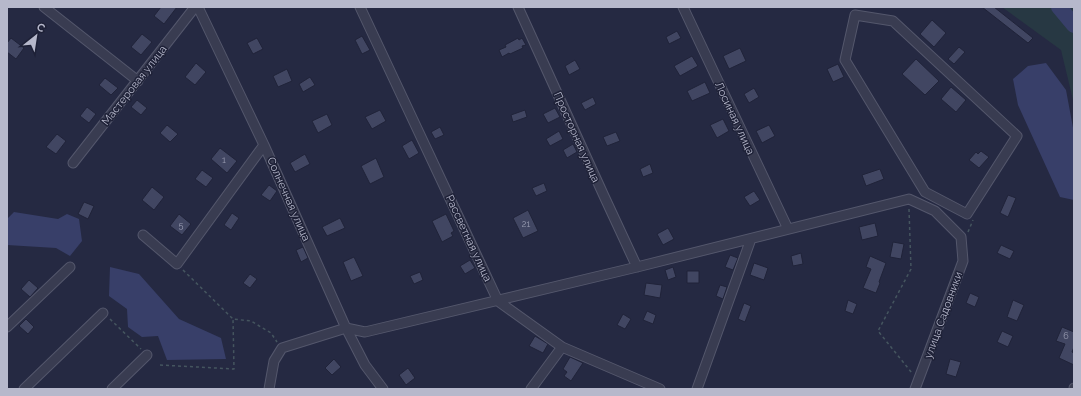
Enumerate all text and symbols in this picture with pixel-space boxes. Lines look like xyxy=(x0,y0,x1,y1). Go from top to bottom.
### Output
north arrow xyxy=(16,16,56,56)
text: С xyxy=(34,20,48,36)
street label: Мастеровая улица xyxy=(99,43,170,128)
street label: Лосиная улица xyxy=(712,80,757,157)
street label: Просторная улица xyxy=(551,90,602,184)
house number: 1 xyxy=(222,155,226,165)
street label: Солнечная улица xyxy=(264,155,313,243)
street label: Рассветная улица xyxy=(443,193,494,284)
house number: 21 xyxy=(522,219,530,229)
house number: 5 xyxy=(179,220,184,230)
street label: улица Садовники xyxy=(922,270,965,360)
house number: 6 xyxy=(1063,331,1069,341)

